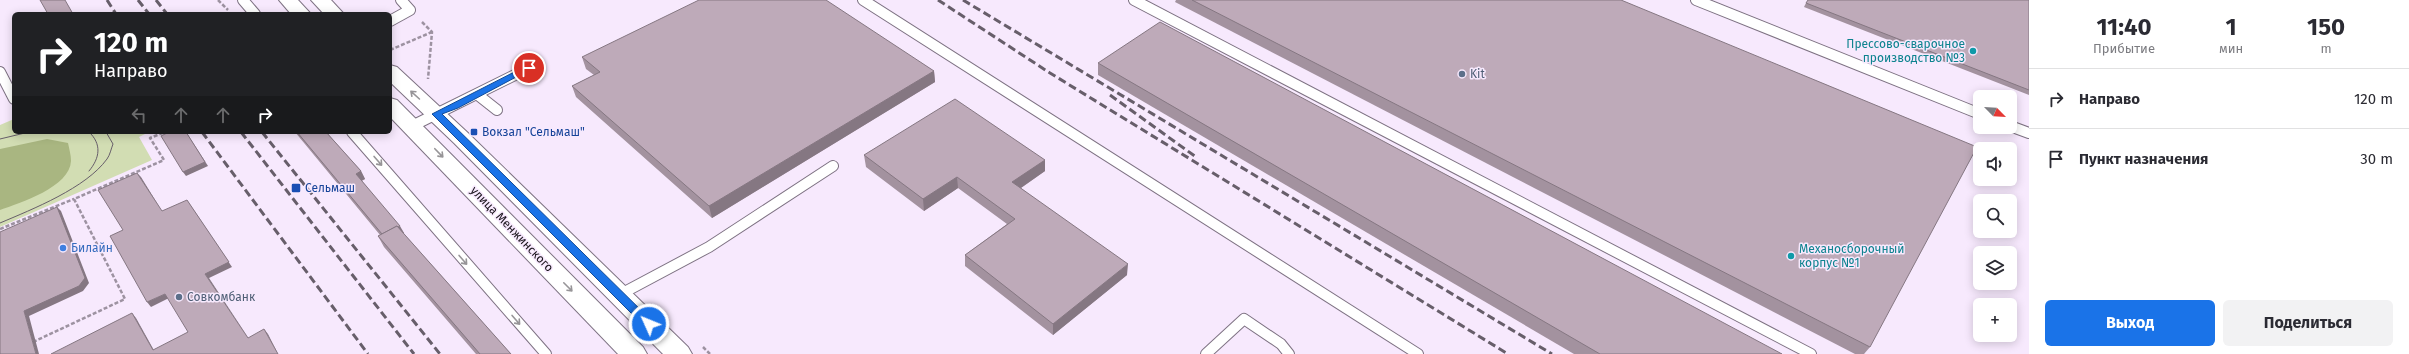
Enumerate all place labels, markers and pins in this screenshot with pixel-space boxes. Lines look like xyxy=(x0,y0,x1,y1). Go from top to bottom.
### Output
place label: Прессово-сварочное производство №3 xyxy=(1846,37,1965,65)
marker: Прессово-сварочное производство №3 xyxy=(1968,46,1978,56)
pin xyxy=(512,51,546,85)
place label: Kit xyxy=(1470,67,1485,81)
marker: Kit xyxy=(1457,69,1467,79)
place label: Вокзал "Сельмаш" xyxy=(482,125,585,139)
marker: Вокзал "Сельмаш" xyxy=(469,127,479,137)
place label: Сельмаш xyxy=(305,181,355,195)
marker: Сельмаш xyxy=(290,182,302,194)
place label: Билайн xyxy=(71,241,113,255)
place label: Механосборочный корпус №1 xyxy=(1799,242,1905,270)
marker: Билайн xyxy=(58,243,68,253)
marker: Механосборочный корпус №1 xyxy=(1786,251,1796,261)
place label: Совкомбанк xyxy=(187,290,256,304)
marker: Совкомбанк xyxy=(174,292,184,302)

